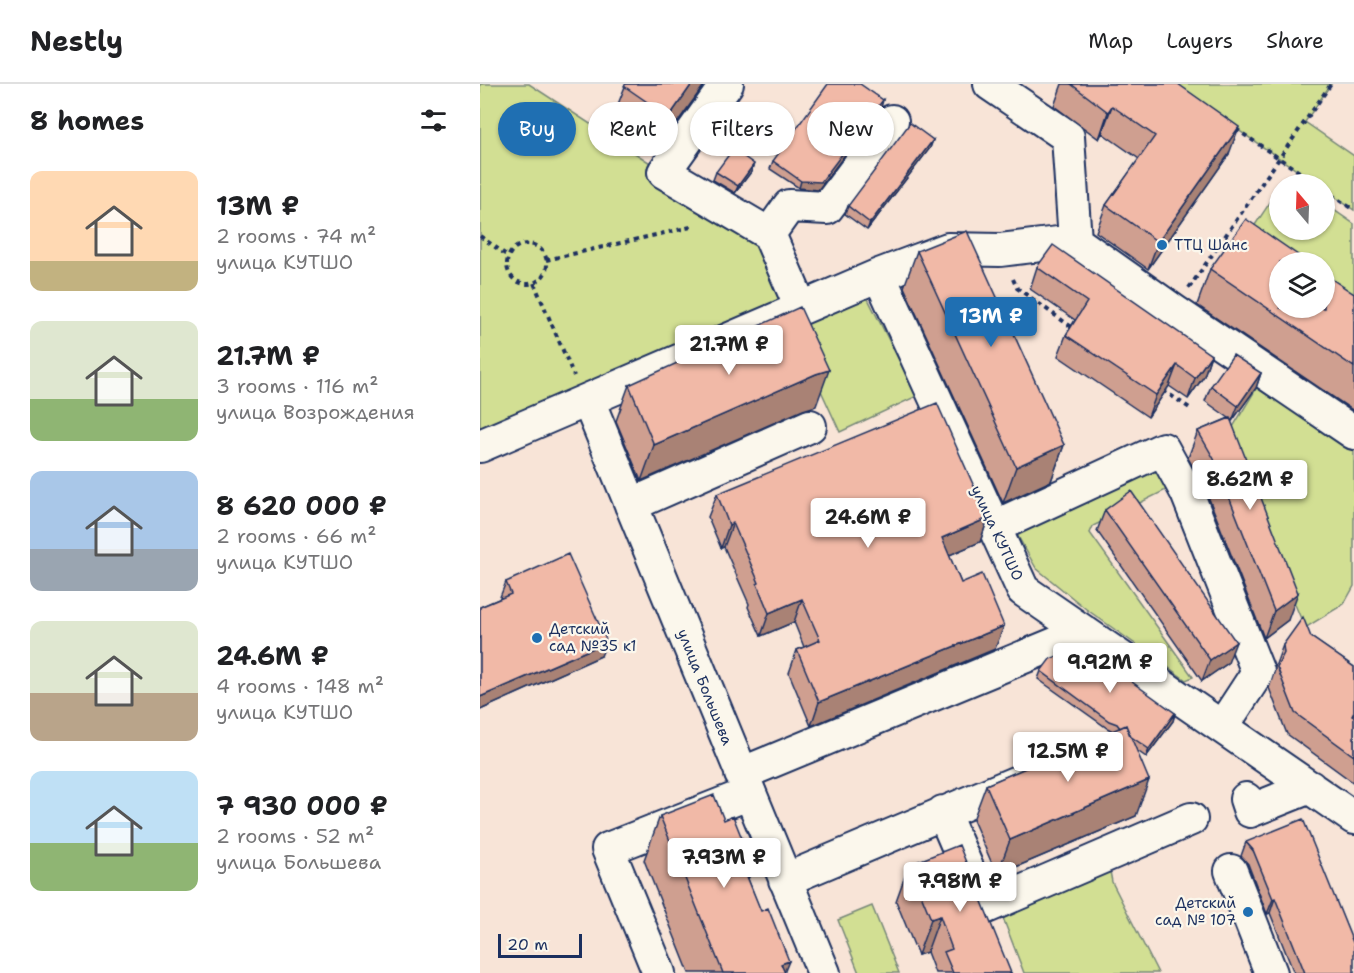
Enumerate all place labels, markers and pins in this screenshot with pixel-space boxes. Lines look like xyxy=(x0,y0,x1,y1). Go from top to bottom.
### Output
place label: ТТЦ Шанс xyxy=(1174,235,1248,255)
marker: ТТЦ Шанс xyxy=(1155,238,1169,252)
pin: 13M ₽ xyxy=(949,297,1033,348)
pin: 21.7M ₽ xyxy=(674,325,784,376)
pin: 8.62M ₽ xyxy=(1195,460,1305,511)
pin: 24.6M ₽ xyxy=(813,498,923,549)
place label: Детский сад №35 к1 xyxy=(549,619,636,656)
marker: Детский сад №35 к1 xyxy=(530,631,544,645)
pin: 9.92M ₽ xyxy=(1055,643,1165,694)
pin: 12.5M ₽ xyxy=(1013,732,1123,783)
pin: 7.93M ₽ xyxy=(669,838,779,889)
pin: 7.98M ₽ xyxy=(905,862,1015,913)
place label: Детский сад № 107 xyxy=(1155,893,1236,930)
marker: Детский сад № 107 xyxy=(1241,905,1255,919)

